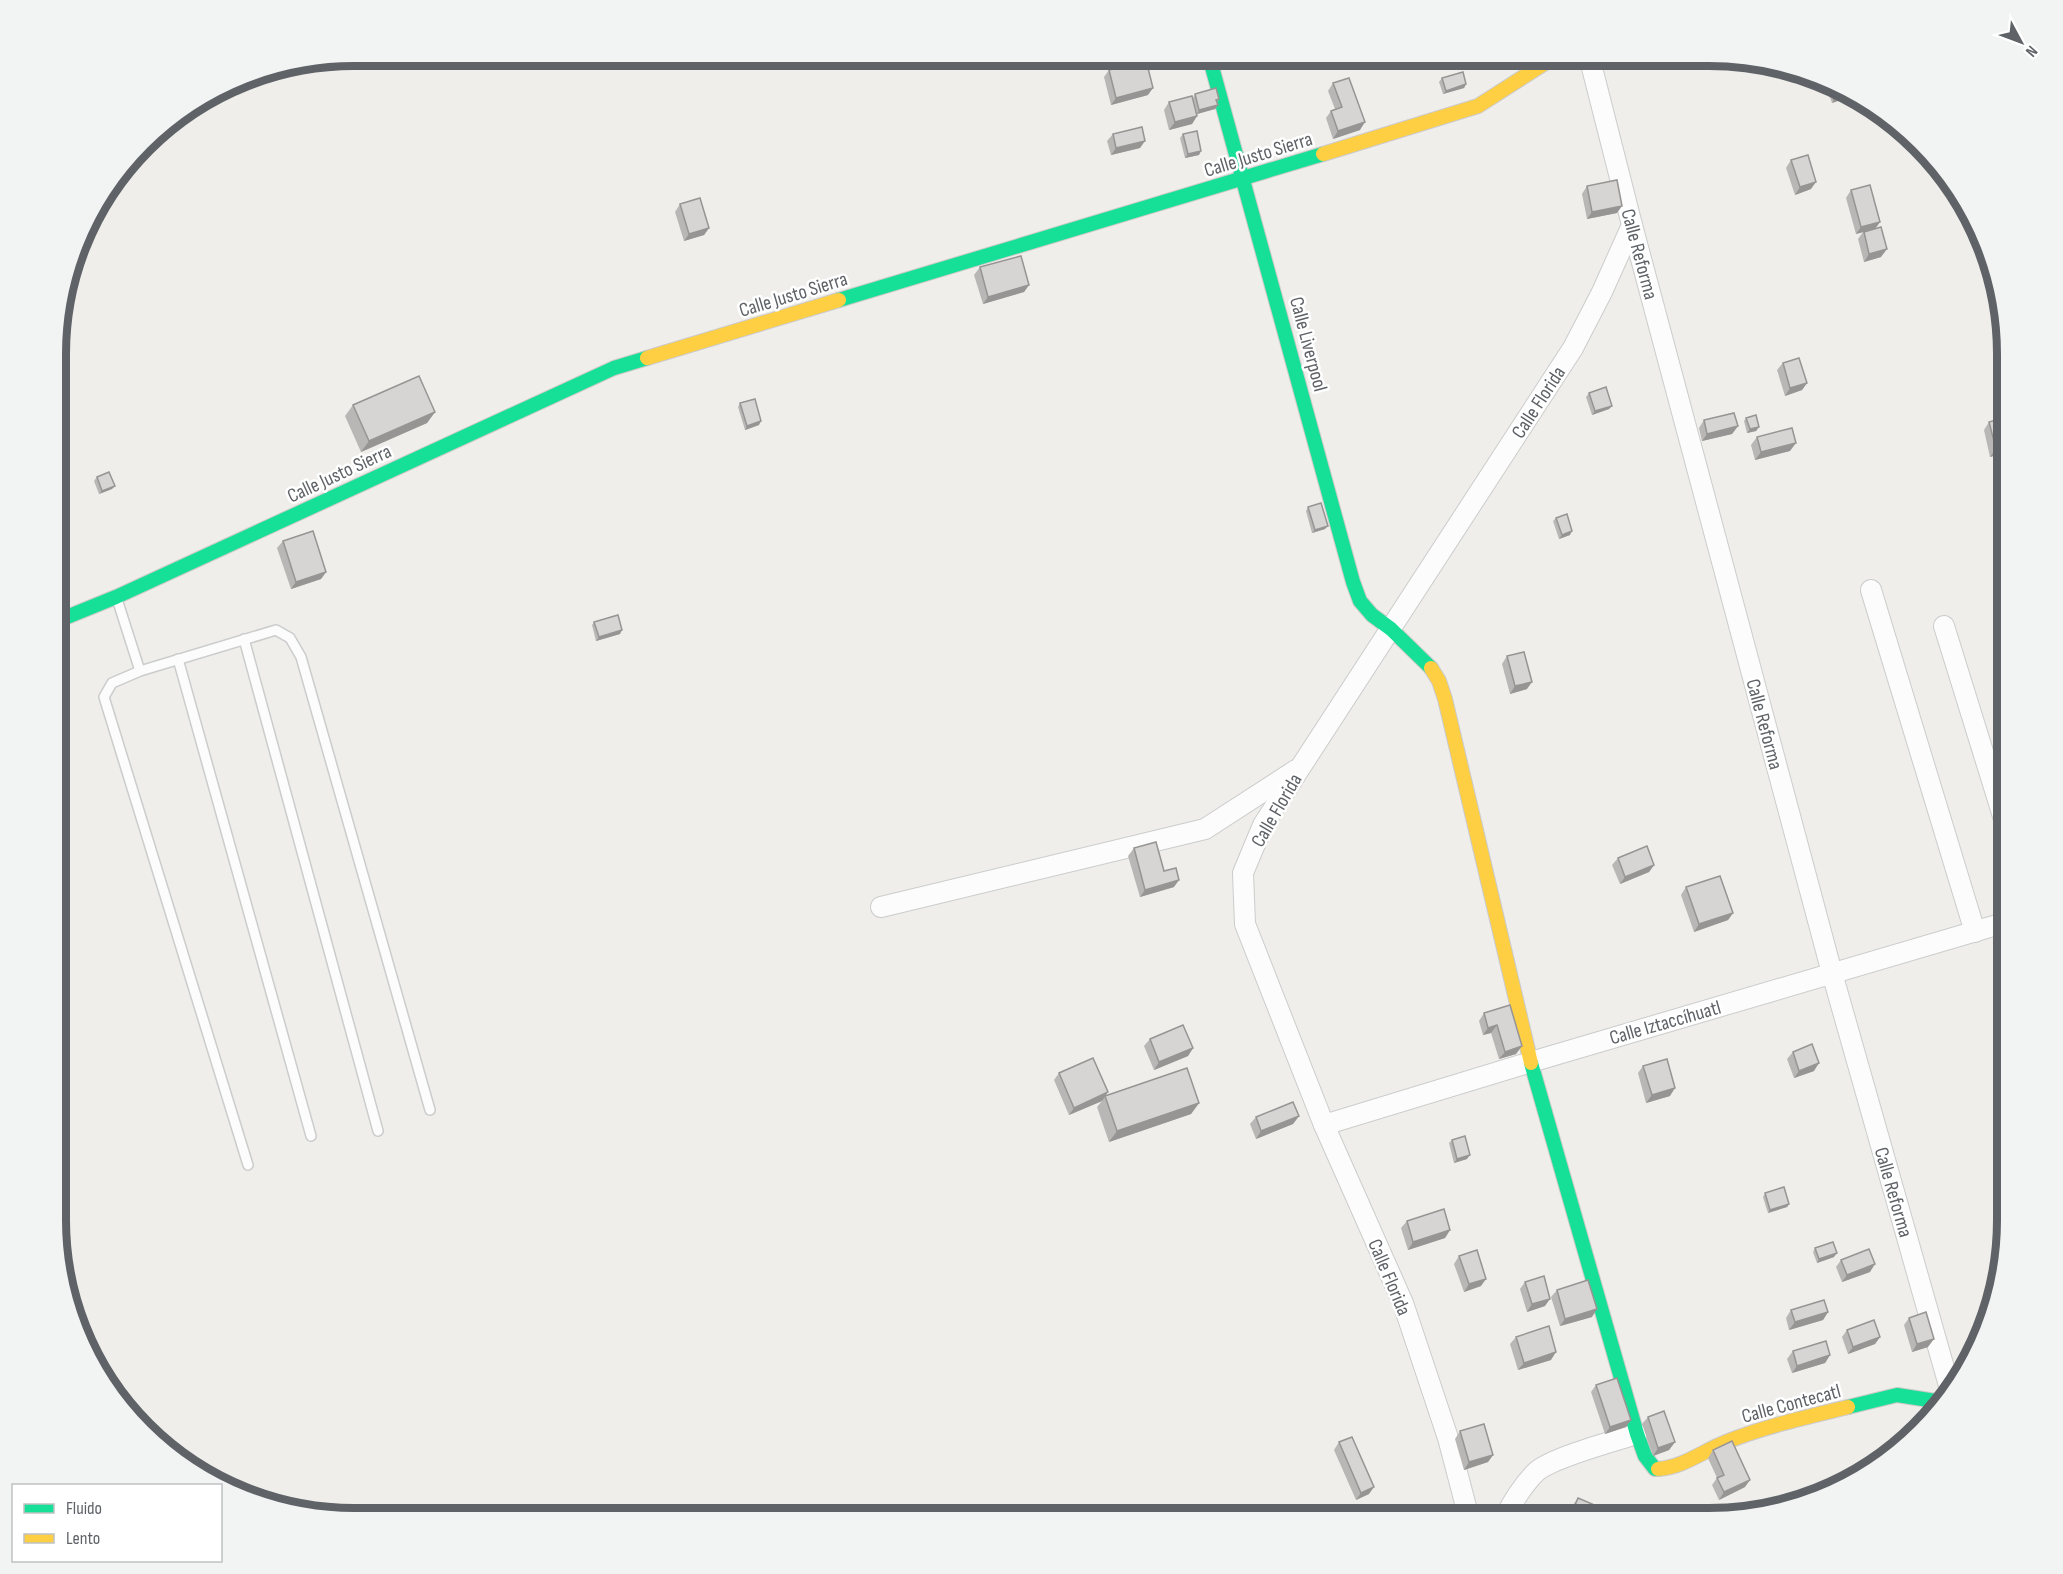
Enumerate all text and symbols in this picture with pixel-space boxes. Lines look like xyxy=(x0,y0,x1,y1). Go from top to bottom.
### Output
north arrow xyxy=(1991,12,2051,72)
text: N xyxy=(2021,41,2041,60)
street label: Calle Justo Sierra xyxy=(1201,127,1315,183)
street label: Calle Reforma xyxy=(1615,206,1663,302)
street label: Calle Justo Sierra xyxy=(736,267,850,323)
street label: Calle Liverpool xyxy=(1284,294,1332,394)
street label: Calle Florida xyxy=(1507,362,1571,443)
street label: Calle Justo Sierra xyxy=(284,439,395,508)
street label: Calle Reforma xyxy=(1740,676,1788,772)
street label: Calle Florida xyxy=(1246,769,1307,852)
street label: Calle Iztaccíhuatl xyxy=(1607,996,1724,1050)
street label: Calle Reforma xyxy=(1869,1144,1917,1240)
street label: Calle Florida xyxy=(1362,1235,1416,1319)
street label: Calle Contecatl xyxy=(1739,1379,1843,1429)
legend xyxy=(12,1484,222,1562)
text: Fluido xyxy=(66,1498,102,1519)
text: Lento xyxy=(66,1528,100,1549)

